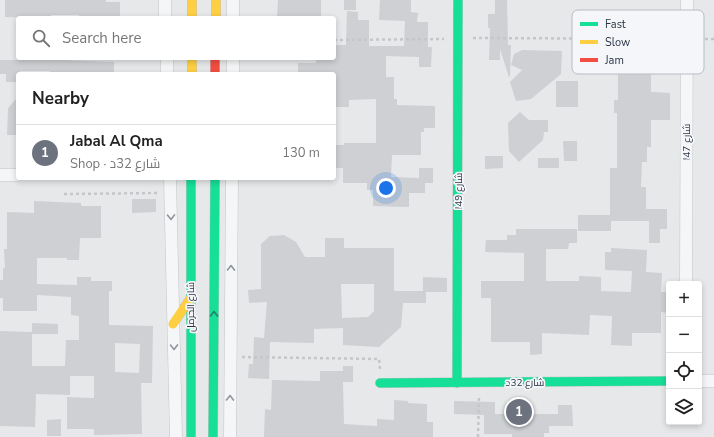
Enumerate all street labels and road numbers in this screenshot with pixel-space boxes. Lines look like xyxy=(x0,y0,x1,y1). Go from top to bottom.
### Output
street label: شارع 47ا xyxy=(680,124,694,160)
street label: شارع 49ا xyxy=(452,173,466,209)
street label: شارع الحرمل xyxy=(184,282,198,332)
street label: شارع 32د xyxy=(506,376,544,390)

